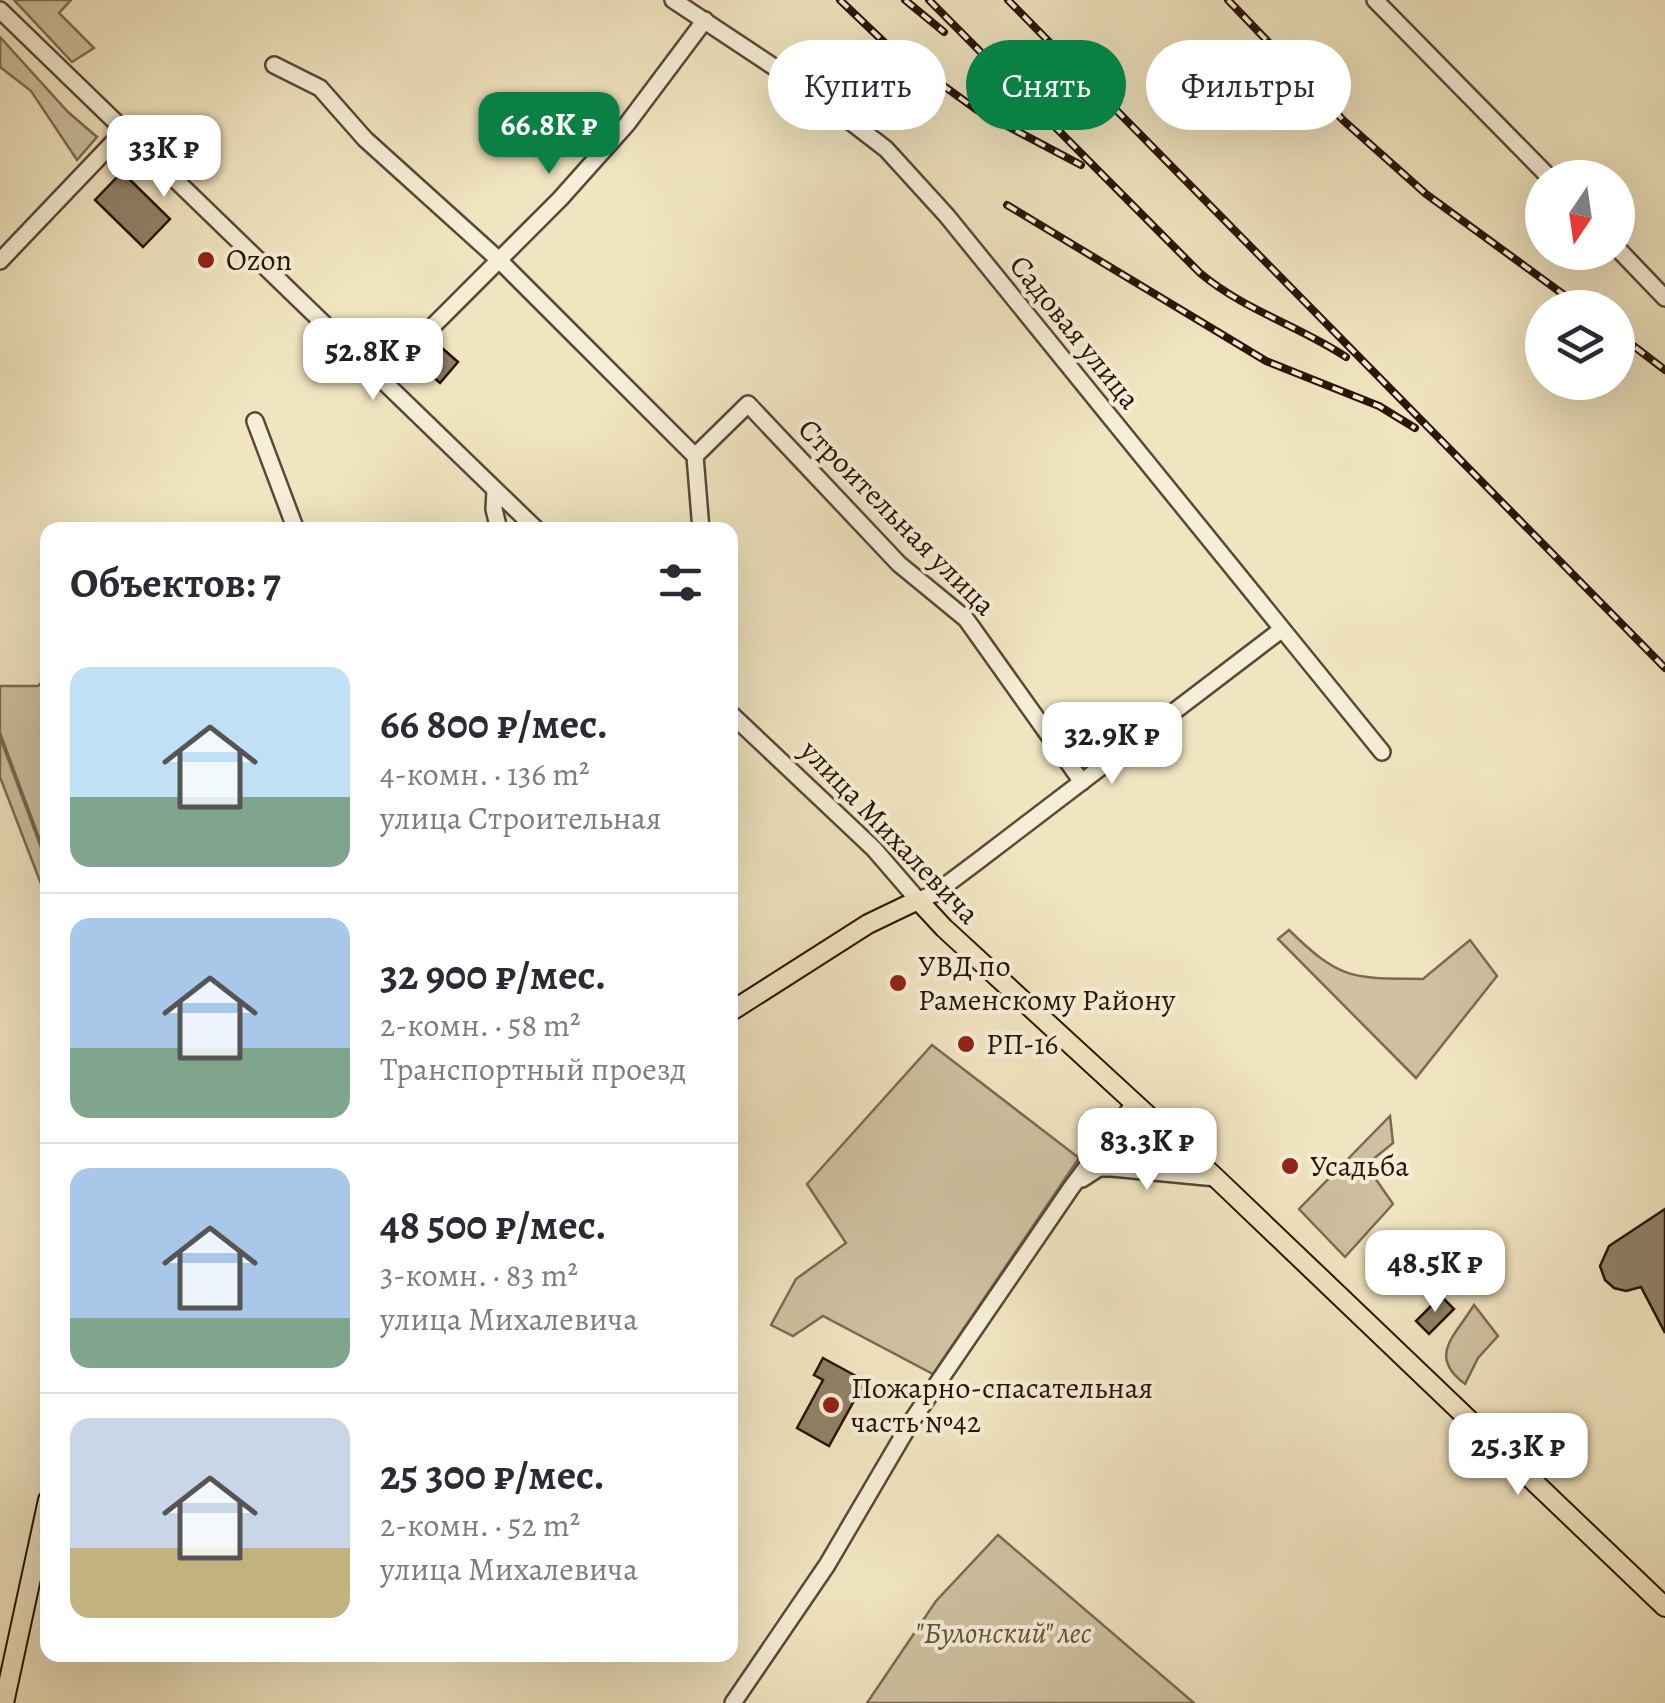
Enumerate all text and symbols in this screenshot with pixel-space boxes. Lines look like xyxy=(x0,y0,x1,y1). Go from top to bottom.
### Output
chip: Купить xyxy=(768,40,946,130)
chip: Снять xyxy=(966,40,1126,130)
chip: Фильтры xyxy=(1146,40,1351,130)
pin: 66.8K ₽ xyxy=(457,92,641,177)
text: 66.8K ₽ xyxy=(501,102,597,146)
pin: 33K ₽ xyxy=(94,115,234,200)
text: 33K ₽ xyxy=(129,125,199,169)
north arrow xyxy=(1525,160,1635,270)
map controls xyxy=(1525,160,1635,400)
place label: Ozon xyxy=(226,240,292,280)
street label: Садовая улица xyxy=(1000,247,1150,418)
marker: Ozon xyxy=(195,249,217,271)
button: layers xyxy=(1525,290,1635,400)
pin: 52.8K ₽ xyxy=(281,318,465,403)
text: 52.8K ₽ xyxy=(325,328,421,372)
street label: Строительная улица xyxy=(790,410,1005,625)
text: Объектов: 7 xyxy=(70,554,281,611)
icon: filters xyxy=(653,555,708,610)
text: 66 800 ₽/мес. xyxy=(380,695,608,752)
pin: 32.9K ₽ xyxy=(1020,702,1204,787)
icon: home xyxy=(150,707,270,827)
text: 32.9K ₽ xyxy=(1064,712,1160,756)
street label: улица Михалевича xyxy=(791,730,988,933)
text: 4-комн. · 136 m² xyxy=(380,752,590,796)
text: улица Строительная xyxy=(380,796,662,840)
text: 32 900 ₽/мес. xyxy=(380,946,606,1003)
place label: УВД по Раменскому Району xyxy=(918,946,1176,1020)
icon: home xyxy=(150,958,270,1078)
marker: УВД по Раменскому Району xyxy=(887,972,909,994)
text: 2-комн. · 58 m² xyxy=(380,1003,580,1047)
place label: РП-16 xyxy=(986,1024,1058,1064)
marker: РП-16 xyxy=(955,1033,977,1055)
text: Транспортный проезд xyxy=(380,1047,686,1091)
pin: 83.3K ₽ xyxy=(1055,1108,1239,1193)
text: 83.3K ₽ xyxy=(1100,1118,1194,1162)
place label: Усадьба xyxy=(1310,1146,1409,1186)
marker: Усадьба xyxy=(1279,1155,1301,1177)
text: 48 500 ₽/мес. xyxy=(380,1196,606,1253)
icon: home xyxy=(150,1208,270,1328)
pin: 48.5K ₽ xyxy=(1343,1230,1527,1315)
text: 48.5K ₽ xyxy=(1387,1240,1483,1284)
text: 3-комн. · 83 m² xyxy=(380,1253,578,1297)
text: улица Михалевича xyxy=(380,1297,638,1341)
place label: Пожарно-спасательная часть №42 xyxy=(851,1368,1153,1442)
marker: Пожарно-спасательная часть №42 xyxy=(820,1394,842,1416)
pin: 25.3K ₽ xyxy=(1426,1413,1610,1498)
text: 25.3K ₽ xyxy=(1471,1423,1565,1467)
text: 25 300 ₽/мес. xyxy=(380,1446,605,1503)
icon: home xyxy=(150,1458,270,1578)
text: 2-комн. · 52 m² xyxy=(380,1503,580,1547)
text: улица Михалевича xyxy=(380,1547,638,1591)
park label: "Булонский" лес xyxy=(915,1613,1092,1653)

